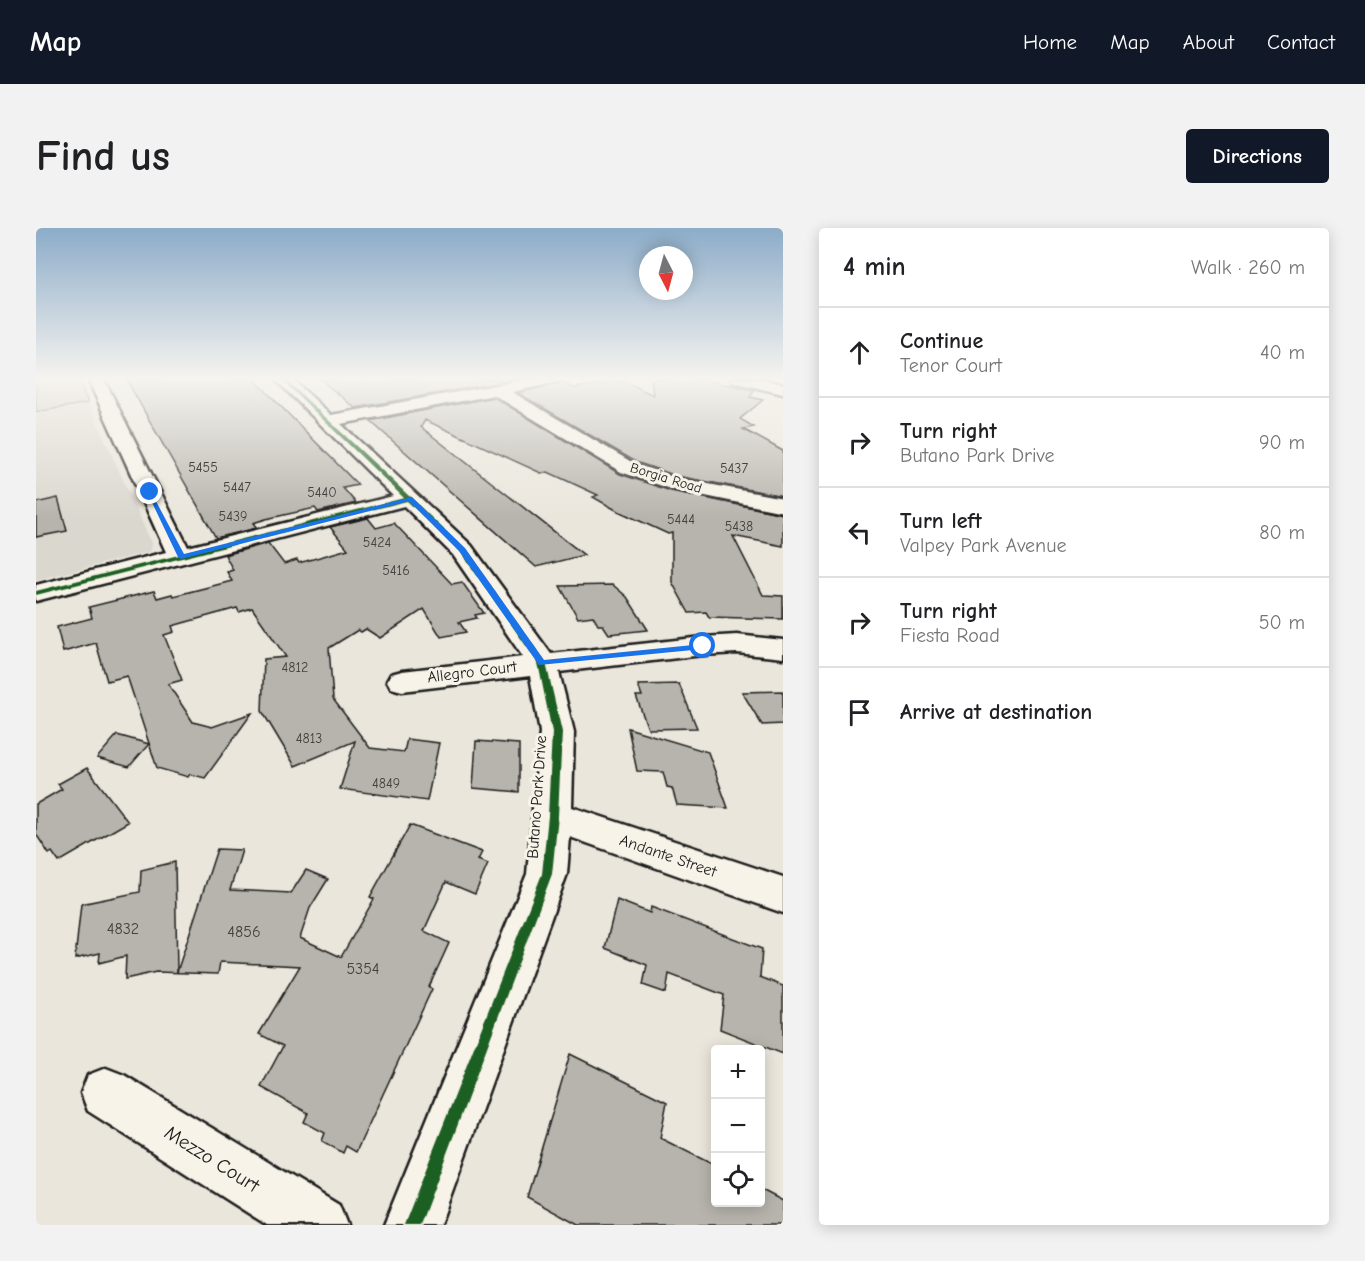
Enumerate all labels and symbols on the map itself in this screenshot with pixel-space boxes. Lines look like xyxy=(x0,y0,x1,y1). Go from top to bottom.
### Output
north arrow xyxy=(639,246,693,300)
house number: 5455 xyxy=(188,459,218,476)
street label: Borgia Road xyxy=(628,459,704,497)
house number: 5437 xyxy=(720,460,748,477)
route end xyxy=(136,478,162,504)
house number: 5447 xyxy=(223,479,251,496)
house number: 5440 xyxy=(307,484,337,501)
house number: 5439 xyxy=(219,508,247,525)
house number: 5444 xyxy=(667,511,695,528)
house number: 5438 xyxy=(725,518,753,535)
house number: 5424 xyxy=(363,534,391,551)
house number: 5416 xyxy=(382,562,410,579)
route start xyxy=(689,632,715,658)
street label: Allegro Court xyxy=(426,658,518,686)
house number: 4812 xyxy=(282,659,308,676)
house number: 4813 xyxy=(296,730,322,747)
street label: Butano Park Drive xyxy=(524,735,550,859)
house number: 4849 xyxy=(372,775,400,792)
street label: Andante Street xyxy=(617,831,719,881)
house number: 4832 xyxy=(107,920,139,938)
house number: 4856 xyxy=(227,923,261,941)
house number: 5354 xyxy=(346,960,380,978)
street label: Mezzo Court xyxy=(160,1121,265,1198)

